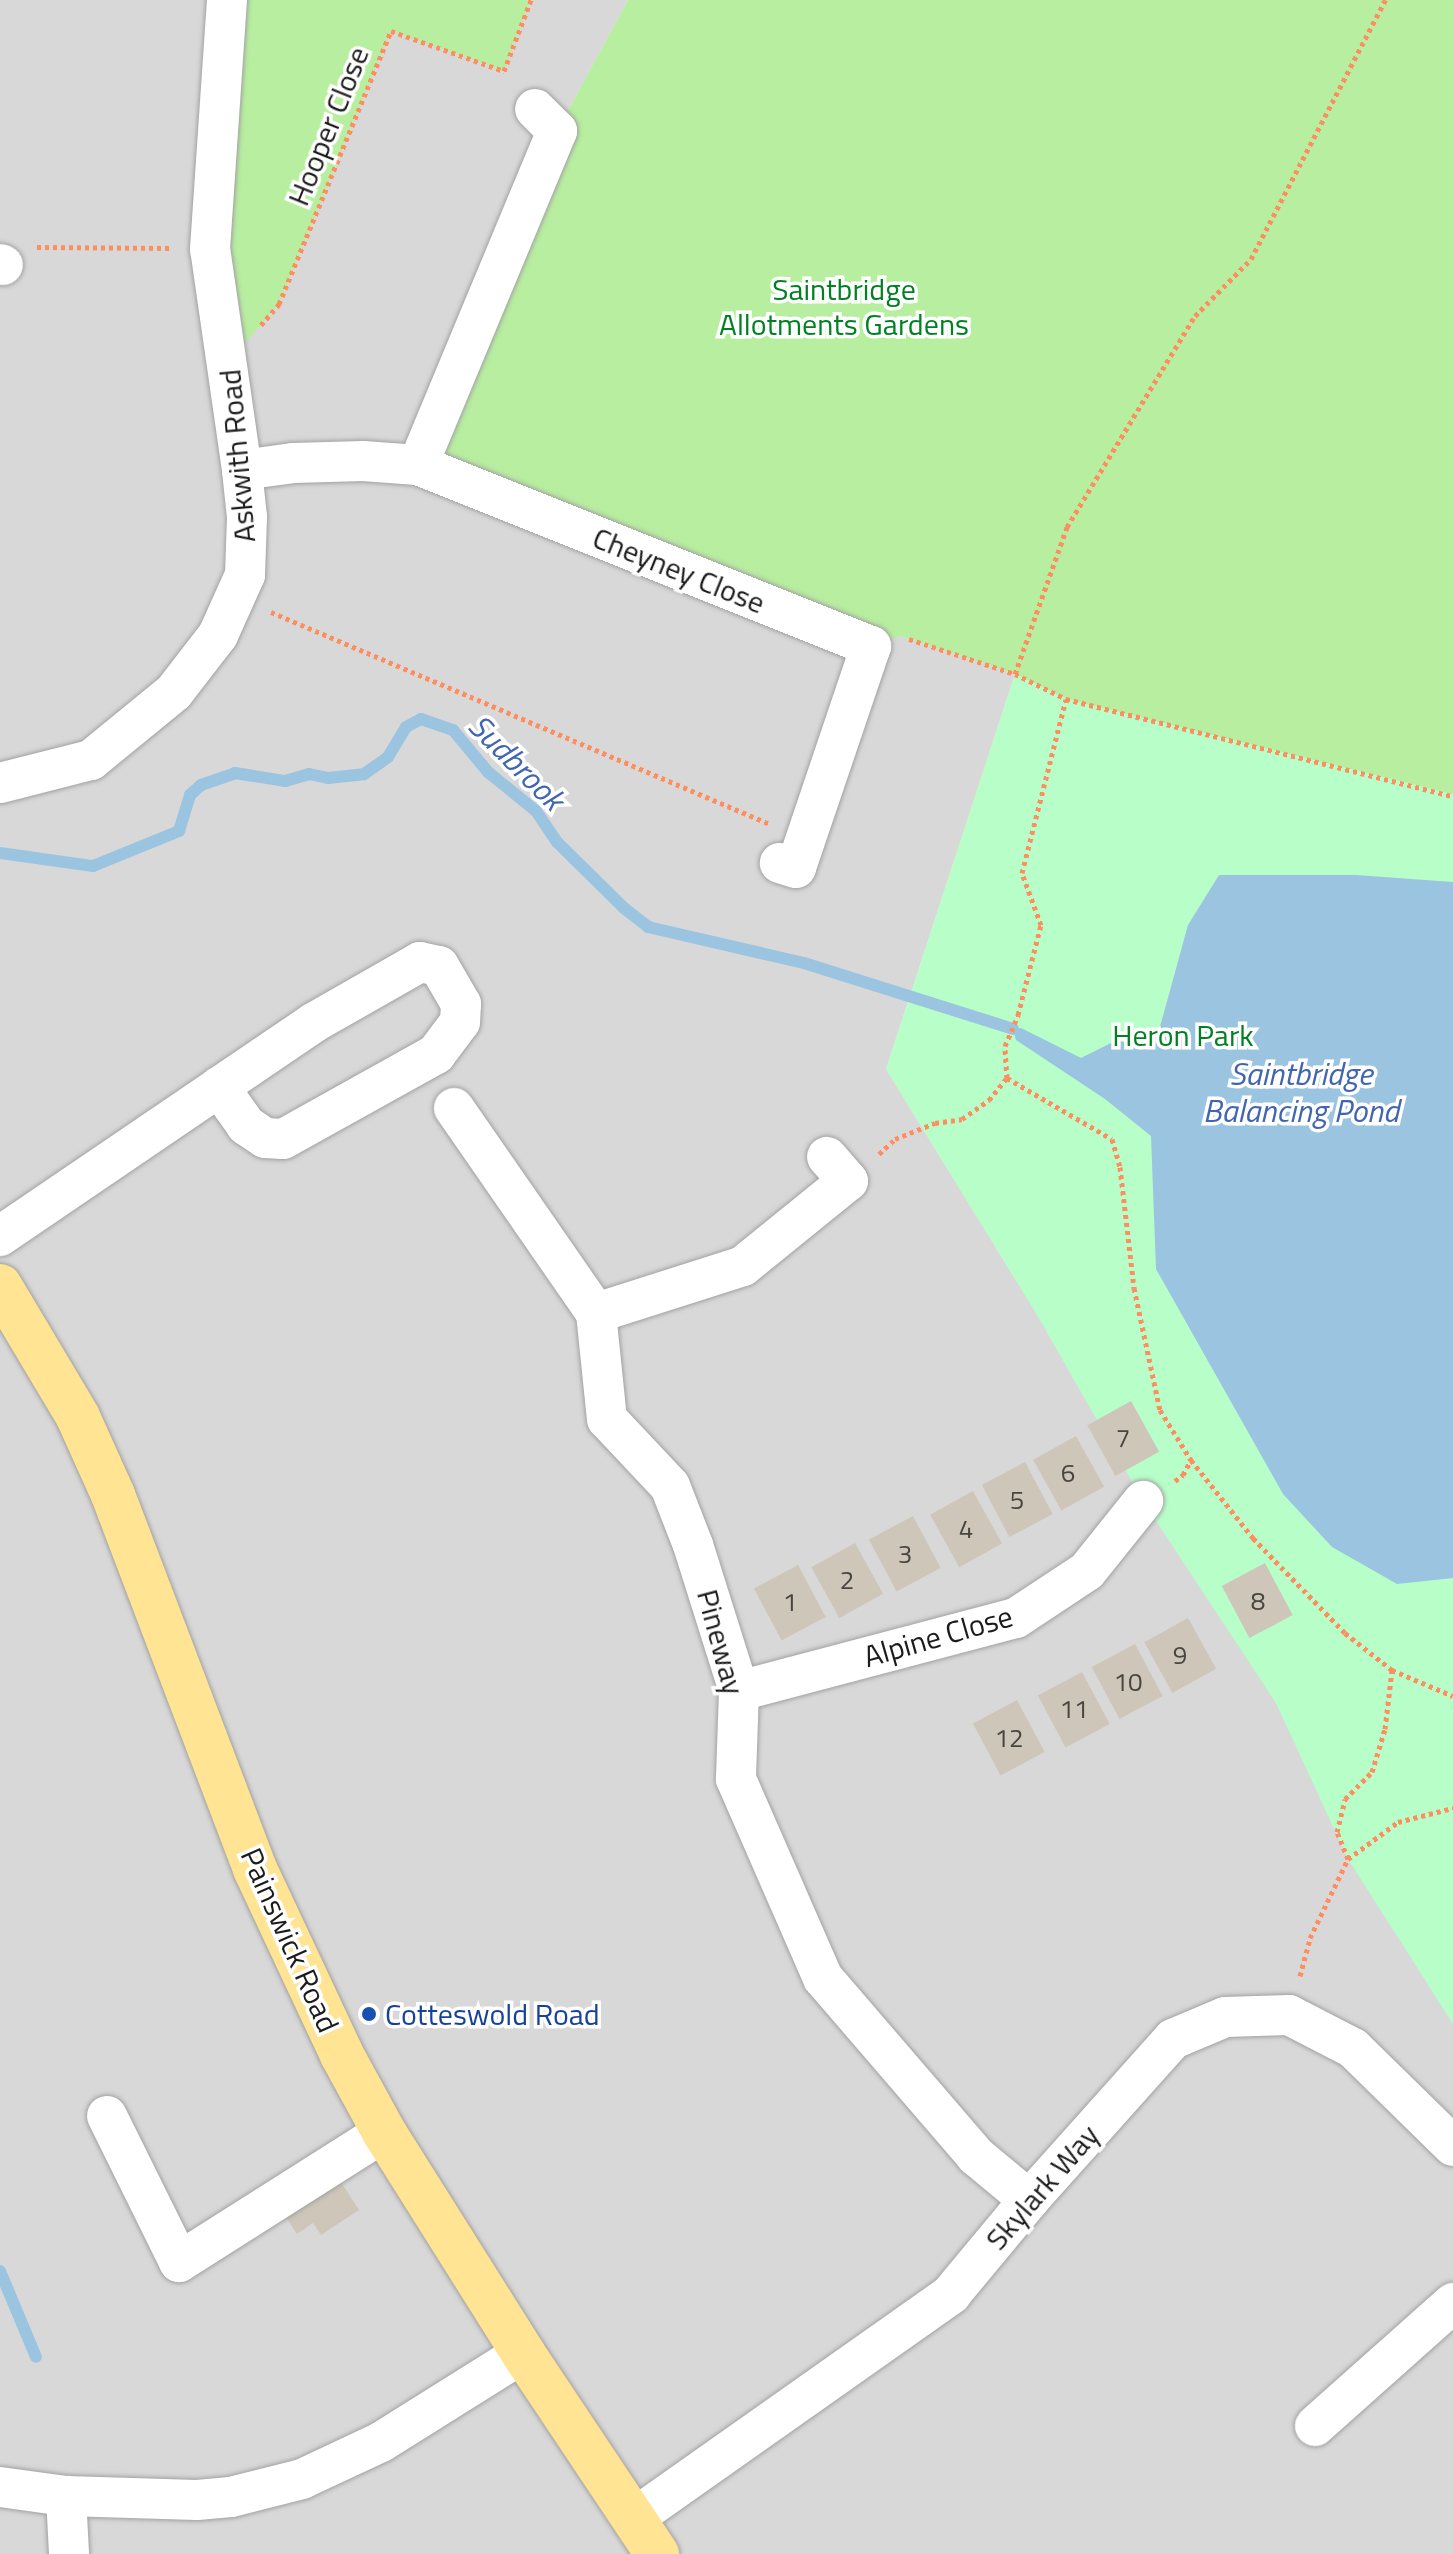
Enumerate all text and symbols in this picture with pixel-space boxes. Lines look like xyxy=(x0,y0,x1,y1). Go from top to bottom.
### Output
street label: Hooper Close xyxy=(280,41,376,211)
park label: Saintbridge Allotments Gardens xyxy=(719,271,969,342)
street label: Askwith Road xyxy=(211,368,263,544)
street label: Cheyney Close xyxy=(588,519,770,621)
water label: Sudbrook xyxy=(461,706,573,818)
park label: Heron Park xyxy=(1112,1017,1254,1053)
water label: Saintbridge Balancing Pond xyxy=(1203,1055,1399,1130)
house number: 7 xyxy=(1116,1422,1130,1454)
house number: 6 xyxy=(1061,1457,1075,1489)
house number: 5 xyxy=(1010,1484,1024,1516)
house number: 4 xyxy=(959,1513,973,1545)
house number: 3 xyxy=(898,1538,912,1570)
house number: 2 xyxy=(840,1564,854,1596)
street label: Pineway xyxy=(690,1585,752,1699)
house number: 8 xyxy=(1251,1585,1265,1617)
house number: 1 xyxy=(783,1586,797,1618)
street label: Alpine Close xyxy=(859,1598,1017,1674)
house number: 9 xyxy=(1173,1639,1187,1671)
house number: 10 xyxy=(1113,1666,1143,1698)
house number: 11 xyxy=(1059,1693,1089,1725)
house number: 12 xyxy=(994,1722,1024,1754)
street label: Painswick Road xyxy=(233,1842,347,2038)
place label: Cotteswold Road xyxy=(385,1996,600,2032)
marker: Cotteswold Road xyxy=(360,2005,378,2023)
street label: Skylark Way xyxy=(978,2117,1106,2257)

